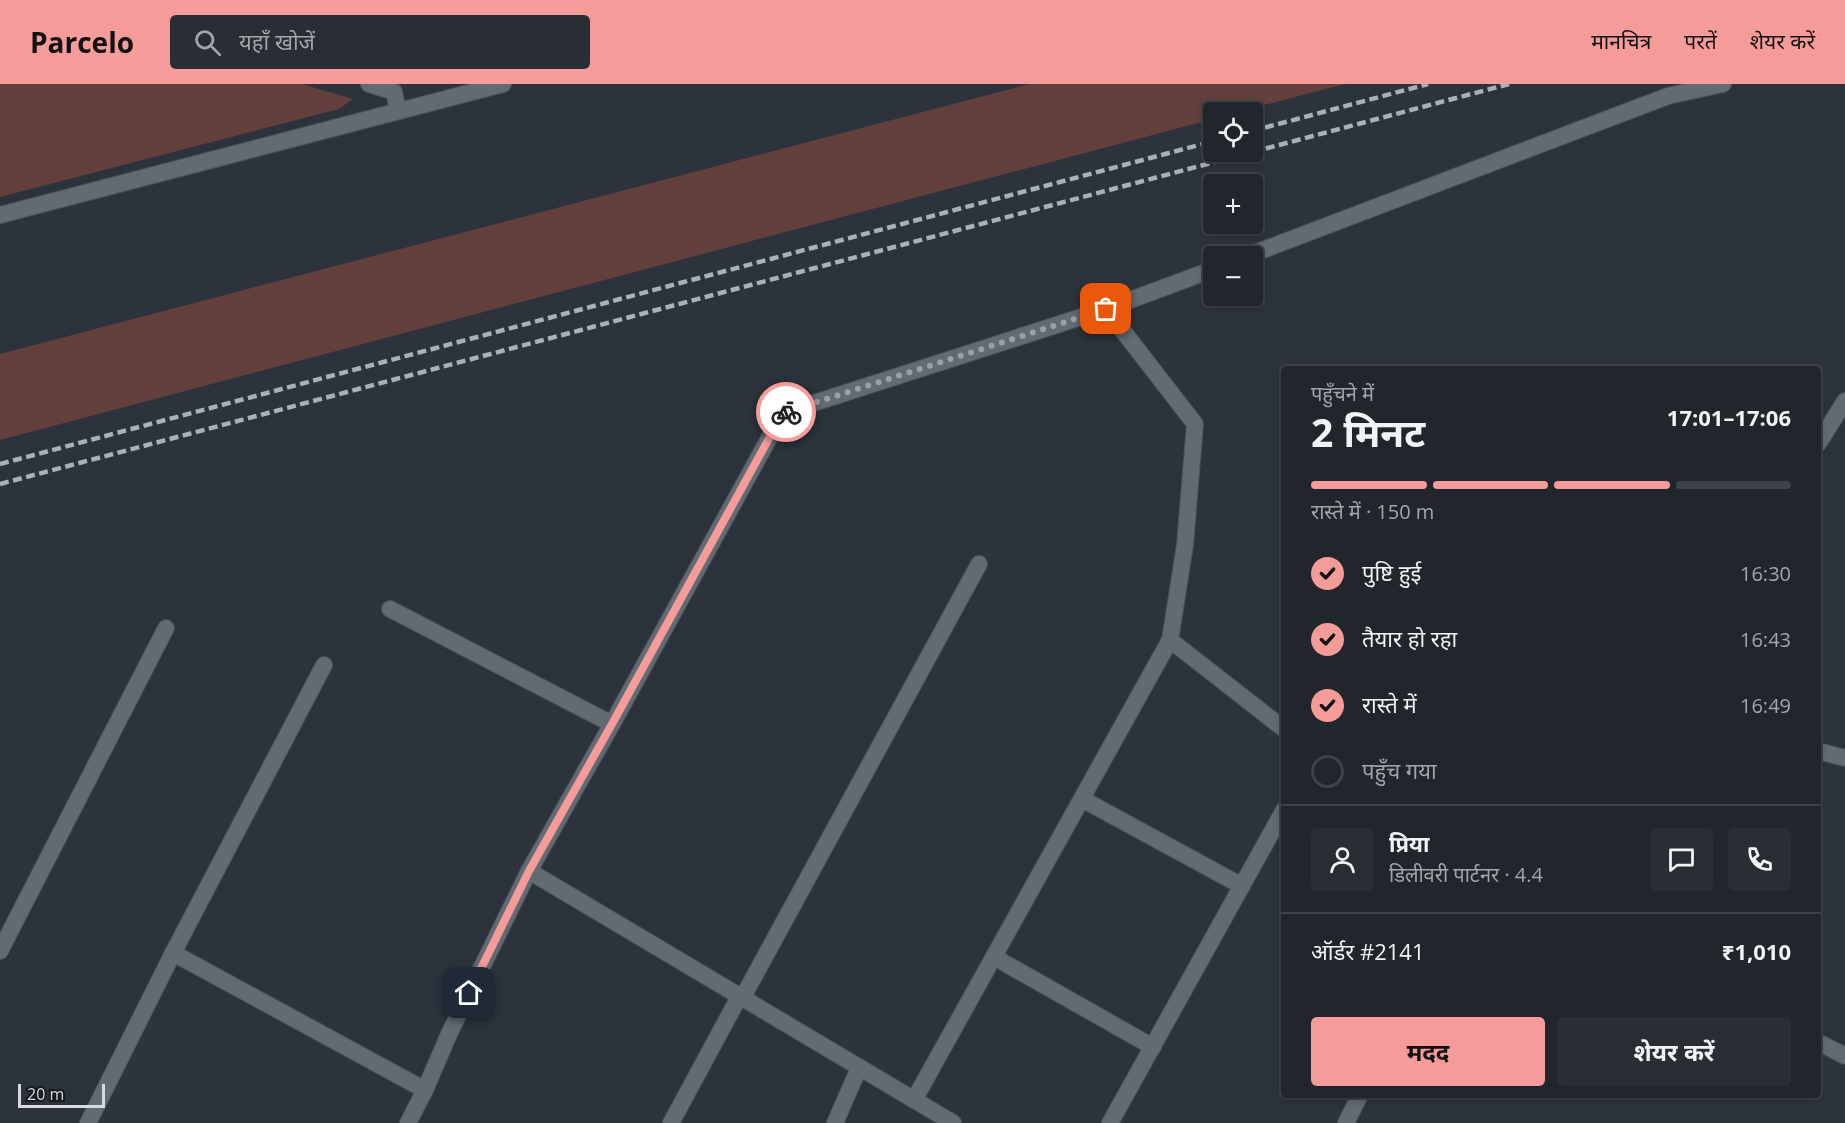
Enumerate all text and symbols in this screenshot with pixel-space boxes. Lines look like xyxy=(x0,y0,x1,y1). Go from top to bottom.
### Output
search box xyxy=(170,15,590,69)
text: Parcelo xyxy=(30,23,134,61)
icon: search xyxy=(191,26,224,59)
text: यहाँ खोजें xyxy=(239,26,315,56)
text: मानचित्र xyxy=(1591,27,1651,55)
text: परतें xyxy=(1684,27,1717,55)
text: शेयर करें xyxy=(1750,27,1815,55)
map controls xyxy=(1203,102,1263,306)
button: locate xyxy=(1203,102,1263,162)
button: + xyxy=(1203,174,1263,234)
button: − xyxy=(1203,246,1263,306)
pin xyxy=(1080,283,1131,334)
icon: bag xyxy=(1089,292,1122,325)
text: पहुँचने में xyxy=(1311,380,1374,407)
courier xyxy=(756,382,816,442)
icon: bike xyxy=(770,396,803,429)
text: 17:01–17:06 xyxy=(1667,402,1791,432)
text: 2 मिनट xyxy=(1311,405,1425,458)
text: रास्ते में · 150 m xyxy=(1311,498,1434,525)
icon: check xyxy=(1311,557,1344,590)
text: पुष्टि हुई xyxy=(1362,557,1421,587)
text: 16:30 xyxy=(1740,560,1791,587)
icon: check xyxy=(1311,623,1344,656)
text: तैयार हो रहा xyxy=(1362,623,1457,653)
text: 16:43 xyxy=(1740,626,1791,653)
icon: check xyxy=(1311,689,1344,722)
text: रास्ते में xyxy=(1362,689,1417,719)
text: 16:49 xyxy=(1740,692,1791,719)
text: पहुँच गया xyxy=(1362,755,1437,785)
button: person xyxy=(1311,828,1374,891)
text: प्रिया xyxy=(1389,828,1429,858)
button: chat xyxy=(1650,828,1713,891)
button: phone xyxy=(1728,828,1791,891)
text: डिलीवरी पार्टनर · 4.4 xyxy=(1389,861,1543,888)
text: ऑर्डर #2141 xyxy=(1311,936,1425,966)
text: ₹1,010 xyxy=(1722,936,1791,966)
pin xyxy=(443,967,494,1018)
icon: home xyxy=(452,976,485,1009)
button: मदद xyxy=(1311,1017,1545,1086)
button: शेयर करें xyxy=(1557,1017,1791,1086)
scale bar xyxy=(18,1081,105,1108)
text: 20 m xyxy=(27,1083,64,1105)

